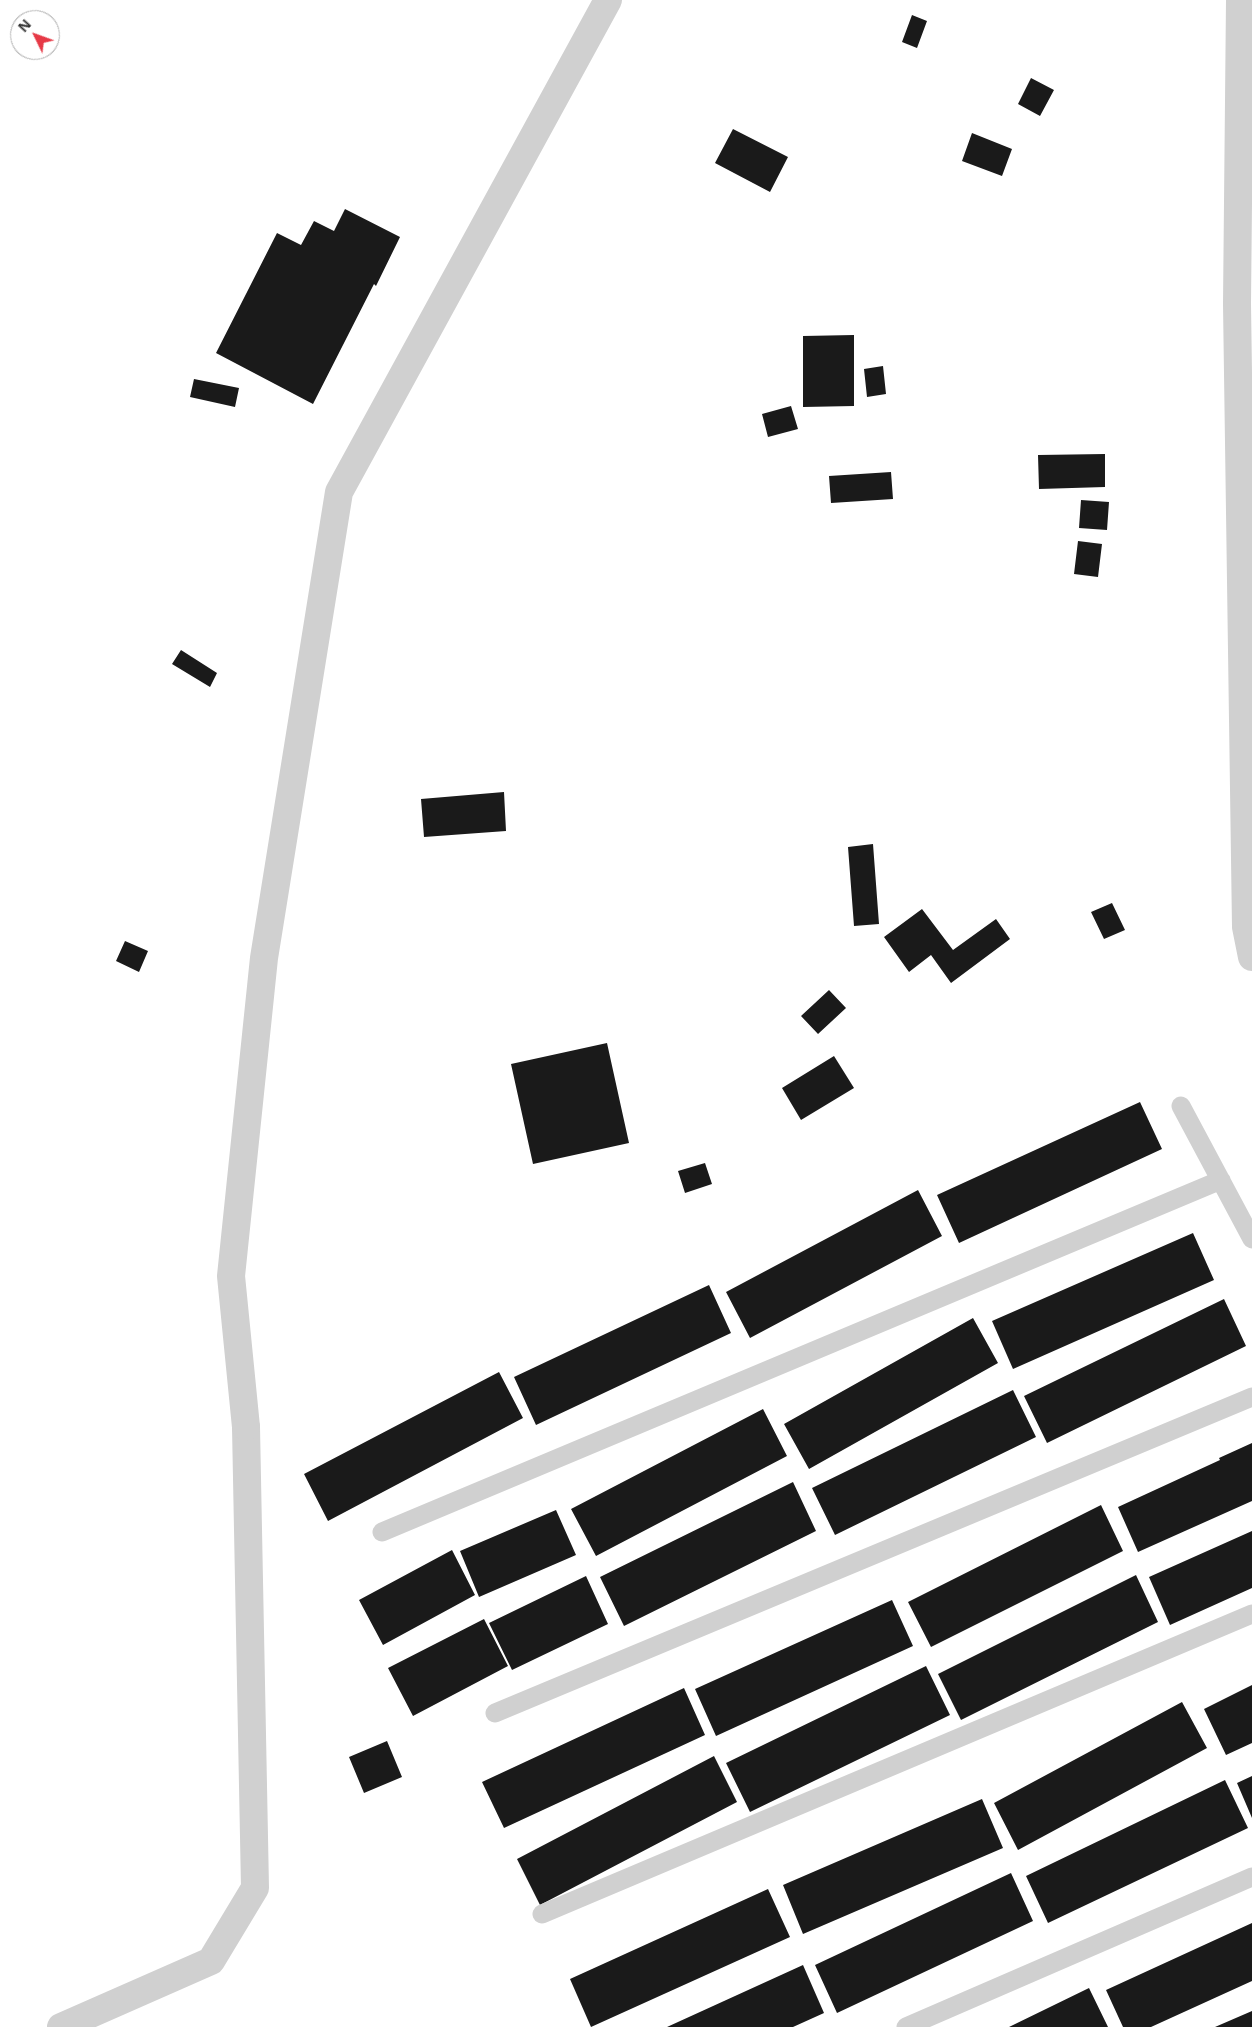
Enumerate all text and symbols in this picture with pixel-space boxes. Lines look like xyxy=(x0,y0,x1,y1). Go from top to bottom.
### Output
north arrow xyxy=(10,10,60,60)
text: N xyxy=(13,15,35,36)

